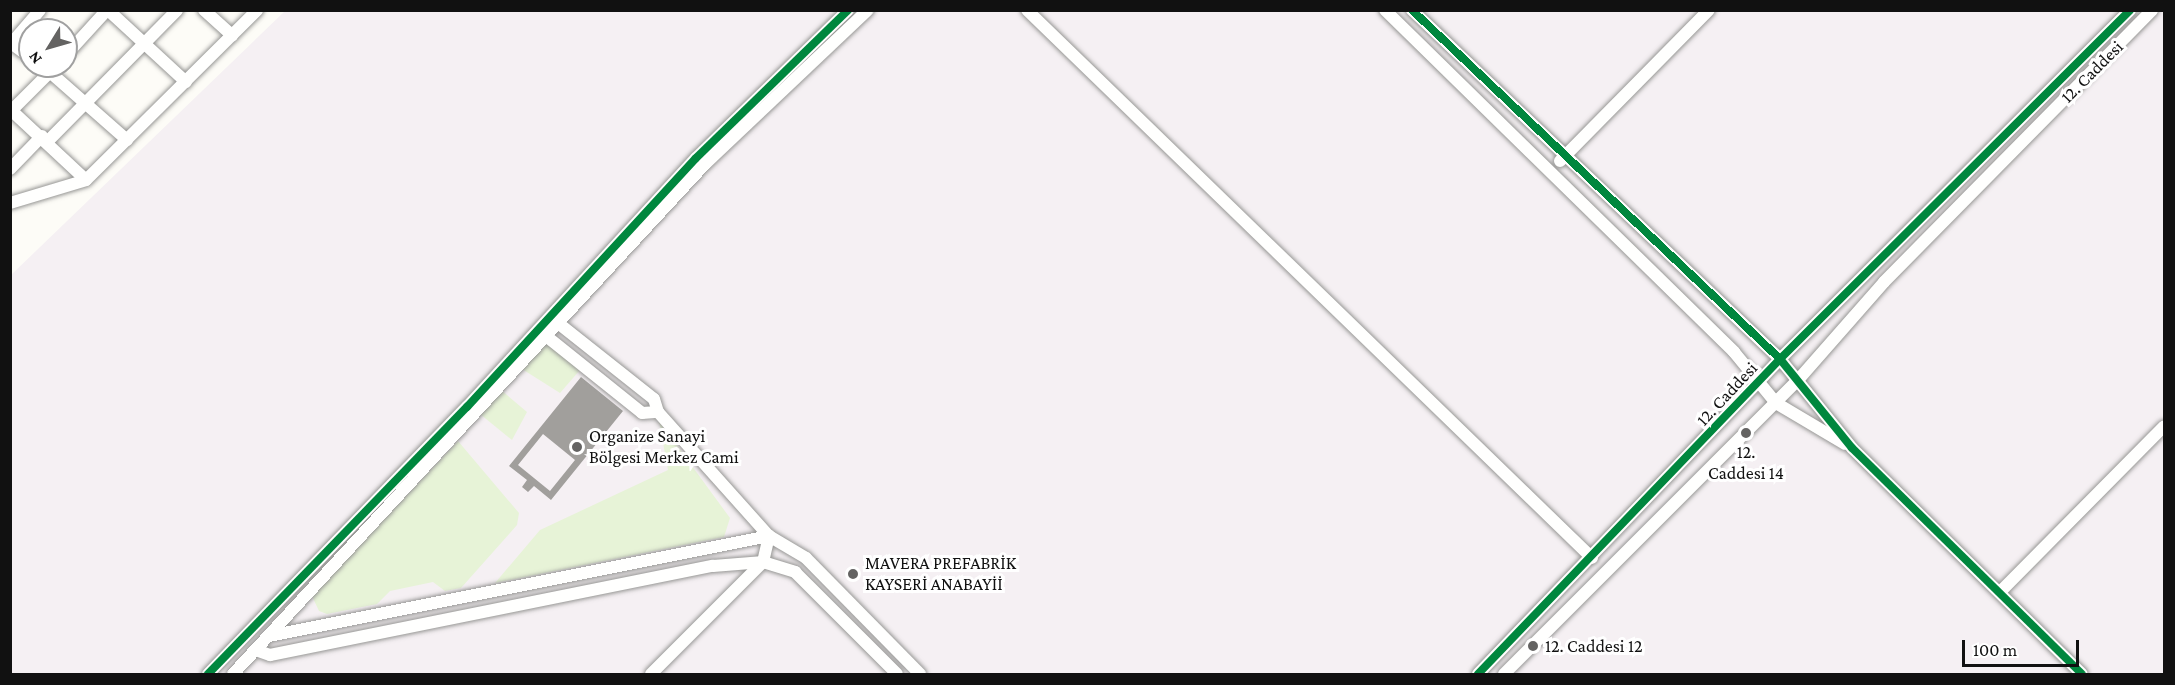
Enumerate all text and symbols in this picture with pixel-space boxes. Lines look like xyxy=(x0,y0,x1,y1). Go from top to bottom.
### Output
north arrow xyxy=(18,18,78,78)
street label: 12. Caddesi xyxy=(2056,36,2128,108)
text: N xyxy=(25,48,45,67)
street label: 12. Caddesi xyxy=(1692,358,1762,430)
place label: Organize Sanayi Bölgesi Merkez Cami xyxy=(589,426,739,468)
marker: 12. Caddesi 14 xyxy=(1739,426,1753,440)
marker: Organize Sanayi Bölgesi Merkez Cami xyxy=(570,440,584,454)
place label: 12. Caddesi 14 xyxy=(1708,442,1784,484)
place label: MAVERA PREFABRİK KAYSERİ ANABAYİİ xyxy=(865,553,1016,596)
marker: MAVERA PREFABRİK KAYSERİ ANABAYİİ xyxy=(846,567,860,581)
scale bar xyxy=(1965,628,2082,666)
place label: 12. Caddesi 12 xyxy=(1545,635,1642,657)
marker: 12. Caddesi 12 xyxy=(1526,639,1540,653)
text: 100 m xyxy=(1973,640,2017,660)

